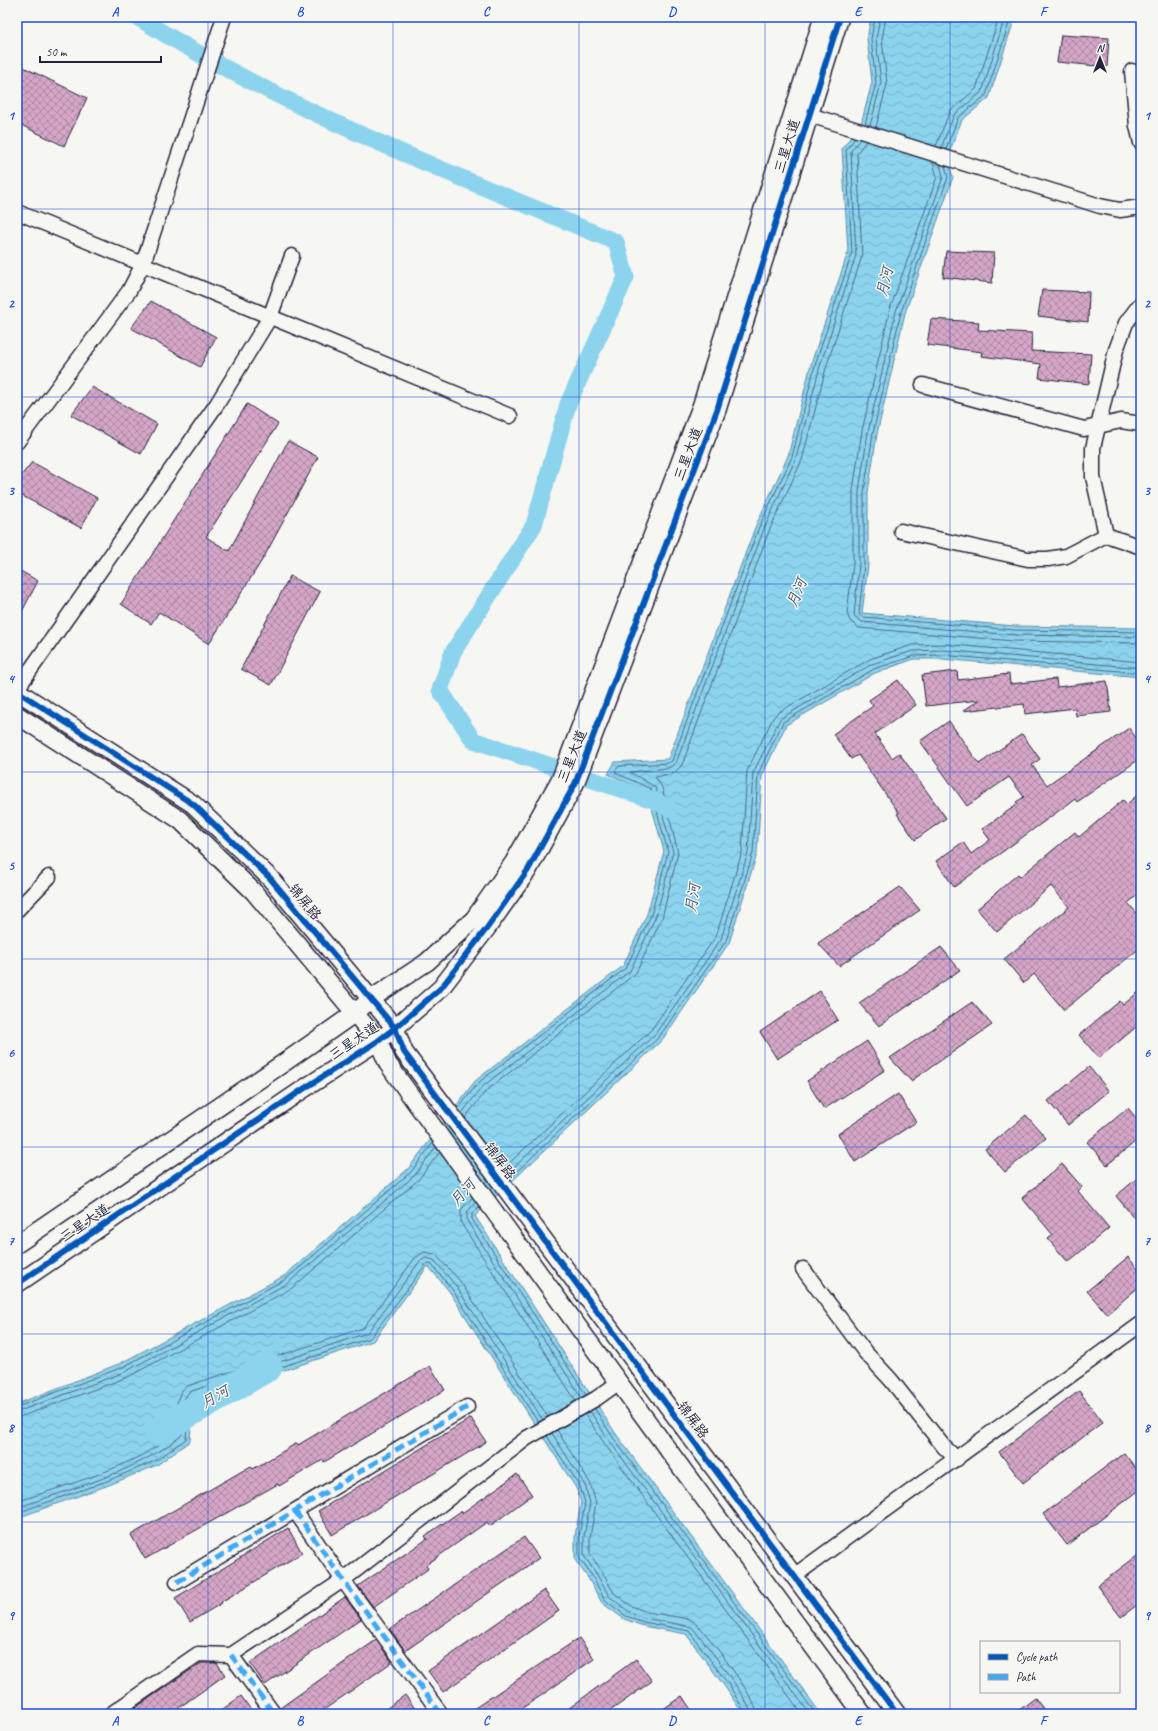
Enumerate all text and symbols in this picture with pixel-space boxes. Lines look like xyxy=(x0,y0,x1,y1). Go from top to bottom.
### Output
text: A xyxy=(112,4,120,20)
text: B xyxy=(297,4,305,20)
text: C xyxy=(483,4,491,20)
text: D xyxy=(668,4,677,20)
text: E xyxy=(855,4,864,20)
text: F xyxy=(1040,4,1049,20)
scale bar xyxy=(40,38,161,64)
north arrow xyxy=(1080,38,1120,78)
text: N xyxy=(1097,41,1106,55)
text: 50 m xyxy=(46,44,68,60)
text: 1 xyxy=(8,108,16,124)
text: 1 xyxy=(1144,108,1152,124)
street label: 三星大道 xyxy=(771,117,803,175)
water label: 月河 xyxy=(872,262,899,299)
text: 2 xyxy=(8,296,15,312)
text: 2 xyxy=(1144,296,1151,312)
street label: 三星大道 xyxy=(670,425,706,483)
text: 3 xyxy=(8,483,15,499)
text: 3 xyxy=(1144,483,1151,499)
water label: 月河 xyxy=(783,573,813,610)
text: 4 xyxy=(8,671,16,687)
text: 4 xyxy=(1144,671,1152,687)
street label: 三星大道 xyxy=(554,727,590,785)
text: 5 xyxy=(8,858,15,874)
text: 5 xyxy=(1144,858,1151,874)
water label: 月河 xyxy=(682,879,705,914)
street label: 锦屏路 xyxy=(285,880,325,924)
street label: 三星大道 xyxy=(326,1018,382,1064)
text: 6 xyxy=(8,1045,15,1061)
text: 6 xyxy=(1144,1045,1151,1061)
street label: 锦屏路 xyxy=(481,1139,519,1183)
water label: 月河 xyxy=(446,1173,482,1211)
street label: 三星大道 xyxy=(57,1200,113,1246)
text: 7 xyxy=(8,1233,15,1249)
text: 7 xyxy=(1144,1233,1151,1249)
water label: 月河 xyxy=(197,1380,235,1413)
street label: 锦屏路 xyxy=(674,1398,712,1442)
text: 8 xyxy=(8,1420,16,1436)
text: 8 xyxy=(1144,1420,1152,1436)
text: 9 xyxy=(8,1608,15,1624)
text: 9 xyxy=(1144,1608,1151,1624)
legend xyxy=(980,1641,1120,1693)
text: Cycle path xyxy=(1016,1649,1058,1665)
text: Path xyxy=(1016,1669,1036,1685)
text: A xyxy=(112,1713,120,1729)
text: B xyxy=(297,1713,305,1729)
text: C xyxy=(483,1713,491,1729)
text: D xyxy=(668,1713,677,1729)
text: E xyxy=(855,1713,864,1729)
text: F xyxy=(1040,1713,1049,1729)

